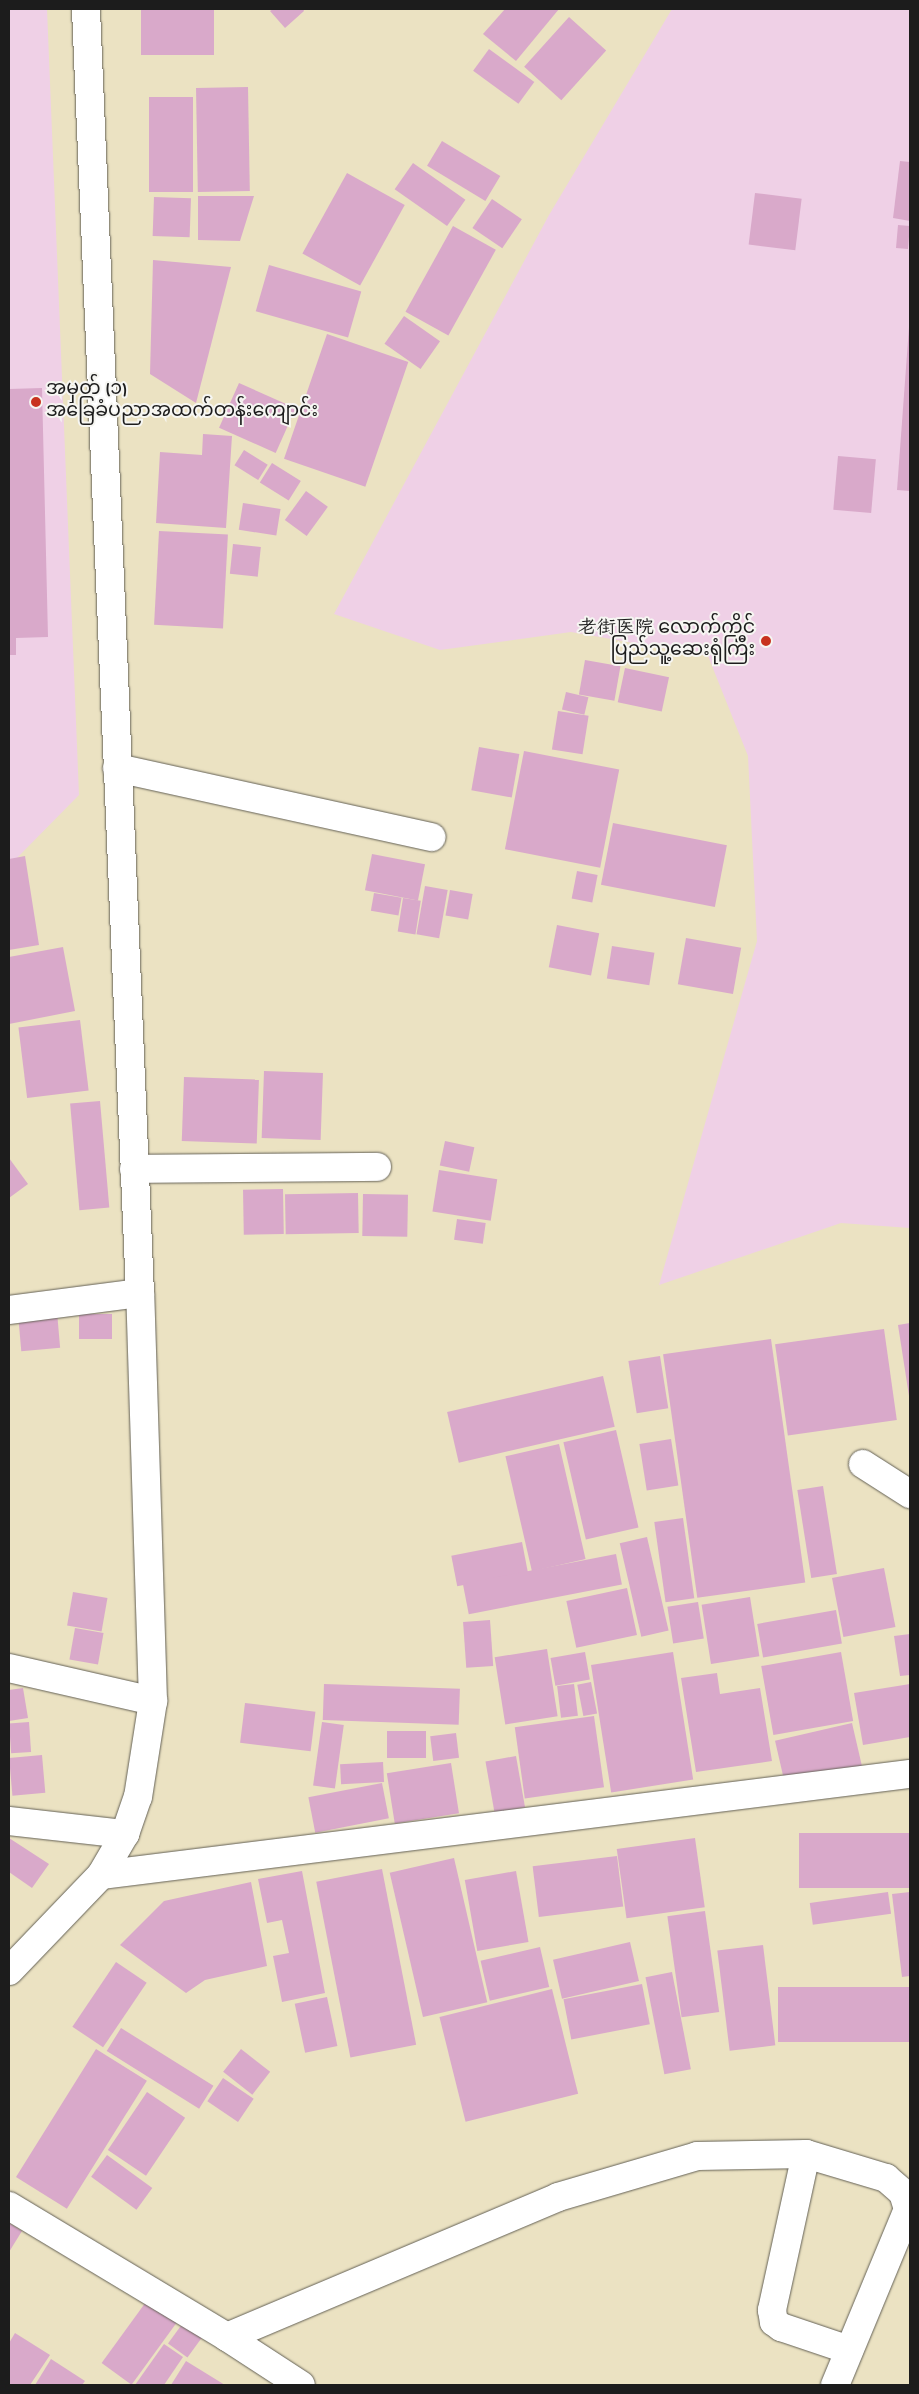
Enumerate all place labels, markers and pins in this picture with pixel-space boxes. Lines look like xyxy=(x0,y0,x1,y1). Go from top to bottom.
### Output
place label: အမှတ် (၁) အခြေခံပညာအထက်တန်းကျောင်း xyxy=(46,380,318,424)
marker: အမှတ် (၁) အခြေခံပညာအထက်တန်းကျောင်း xyxy=(30,396,42,408)
place label: 老街医院 လောက်ကိုင် ပြည်သူ့ဆေးရုံကြီး xyxy=(578,619,755,663)
marker: 老街医院 လောက်ကိုင် ပြည်သူ့ဆေးရုံကြီး xyxy=(759,634,773,648)

